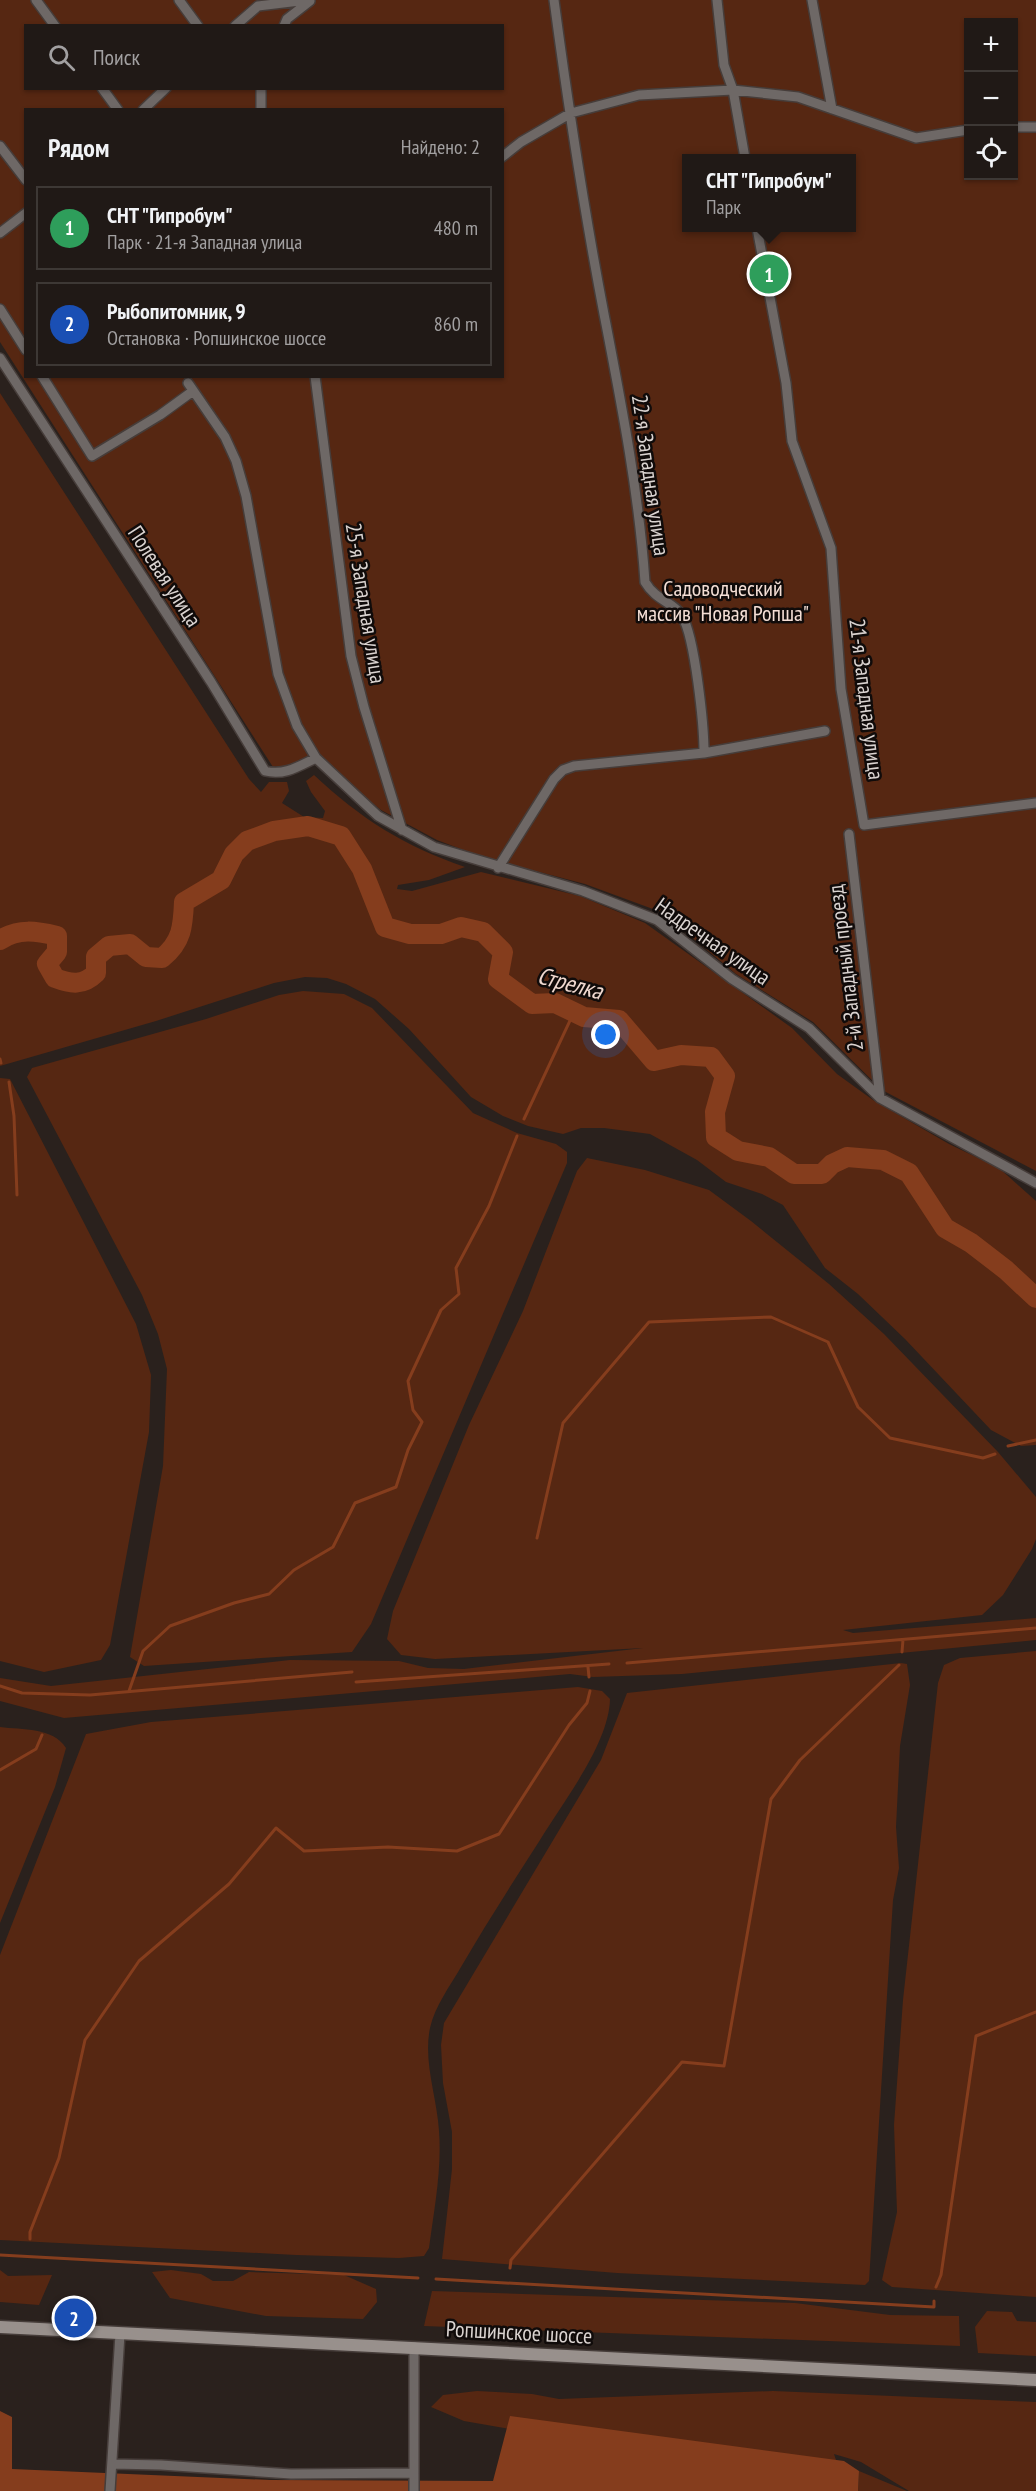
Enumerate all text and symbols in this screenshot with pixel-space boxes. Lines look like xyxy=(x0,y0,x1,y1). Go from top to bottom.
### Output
map controls xyxy=(964,18,1018,180)
button: + xyxy=(964,18,1018,72)
search box xyxy=(24,24,504,90)
icon: search xyxy=(45,41,78,74)
text: Поиск xyxy=(93,43,140,71)
button: − xyxy=(964,72,1018,126)
button: locate xyxy=(964,126,1018,180)
text: Рядом xyxy=(48,131,109,164)
text: Найдено: 2 xyxy=(401,134,480,160)
popup xyxy=(682,154,856,232)
text: СНТ "Гипробум" xyxy=(706,166,832,194)
text: Парк xyxy=(706,194,741,220)
text: СНТ "Гипробум" xyxy=(107,201,233,229)
text: 1 xyxy=(65,215,74,241)
text: 480 m xyxy=(434,215,478,241)
text: Парк · 21-я Западная улица xyxy=(107,229,302,255)
pin: 1 xyxy=(750,252,788,296)
text: Рыбопитомник, 9 xyxy=(107,297,246,325)
text: 2 xyxy=(65,311,74,337)
text: 860 m xyxy=(434,311,478,337)
text: Остановка · Ропшинское шоссе xyxy=(107,325,326,351)
street label: 22-я Западная улица xyxy=(626,393,676,557)
street label: Полевая улица xyxy=(122,520,208,632)
street label: 25-я Западная улица xyxy=(339,521,393,685)
park label: Садоводческий массив "Новая Ропша" xyxy=(637,574,809,627)
street label: 21-я Западная улица xyxy=(843,617,891,781)
street label: 2-й Западный проезд xyxy=(821,883,869,1053)
street label: Надречная улица xyxy=(650,891,776,991)
water label: Стрелка xyxy=(534,959,607,1007)
your location xyxy=(591,1020,620,1049)
pin: 2 xyxy=(54,2296,94,2340)
street label: Ропшинское шоссе xyxy=(445,2314,593,2350)

